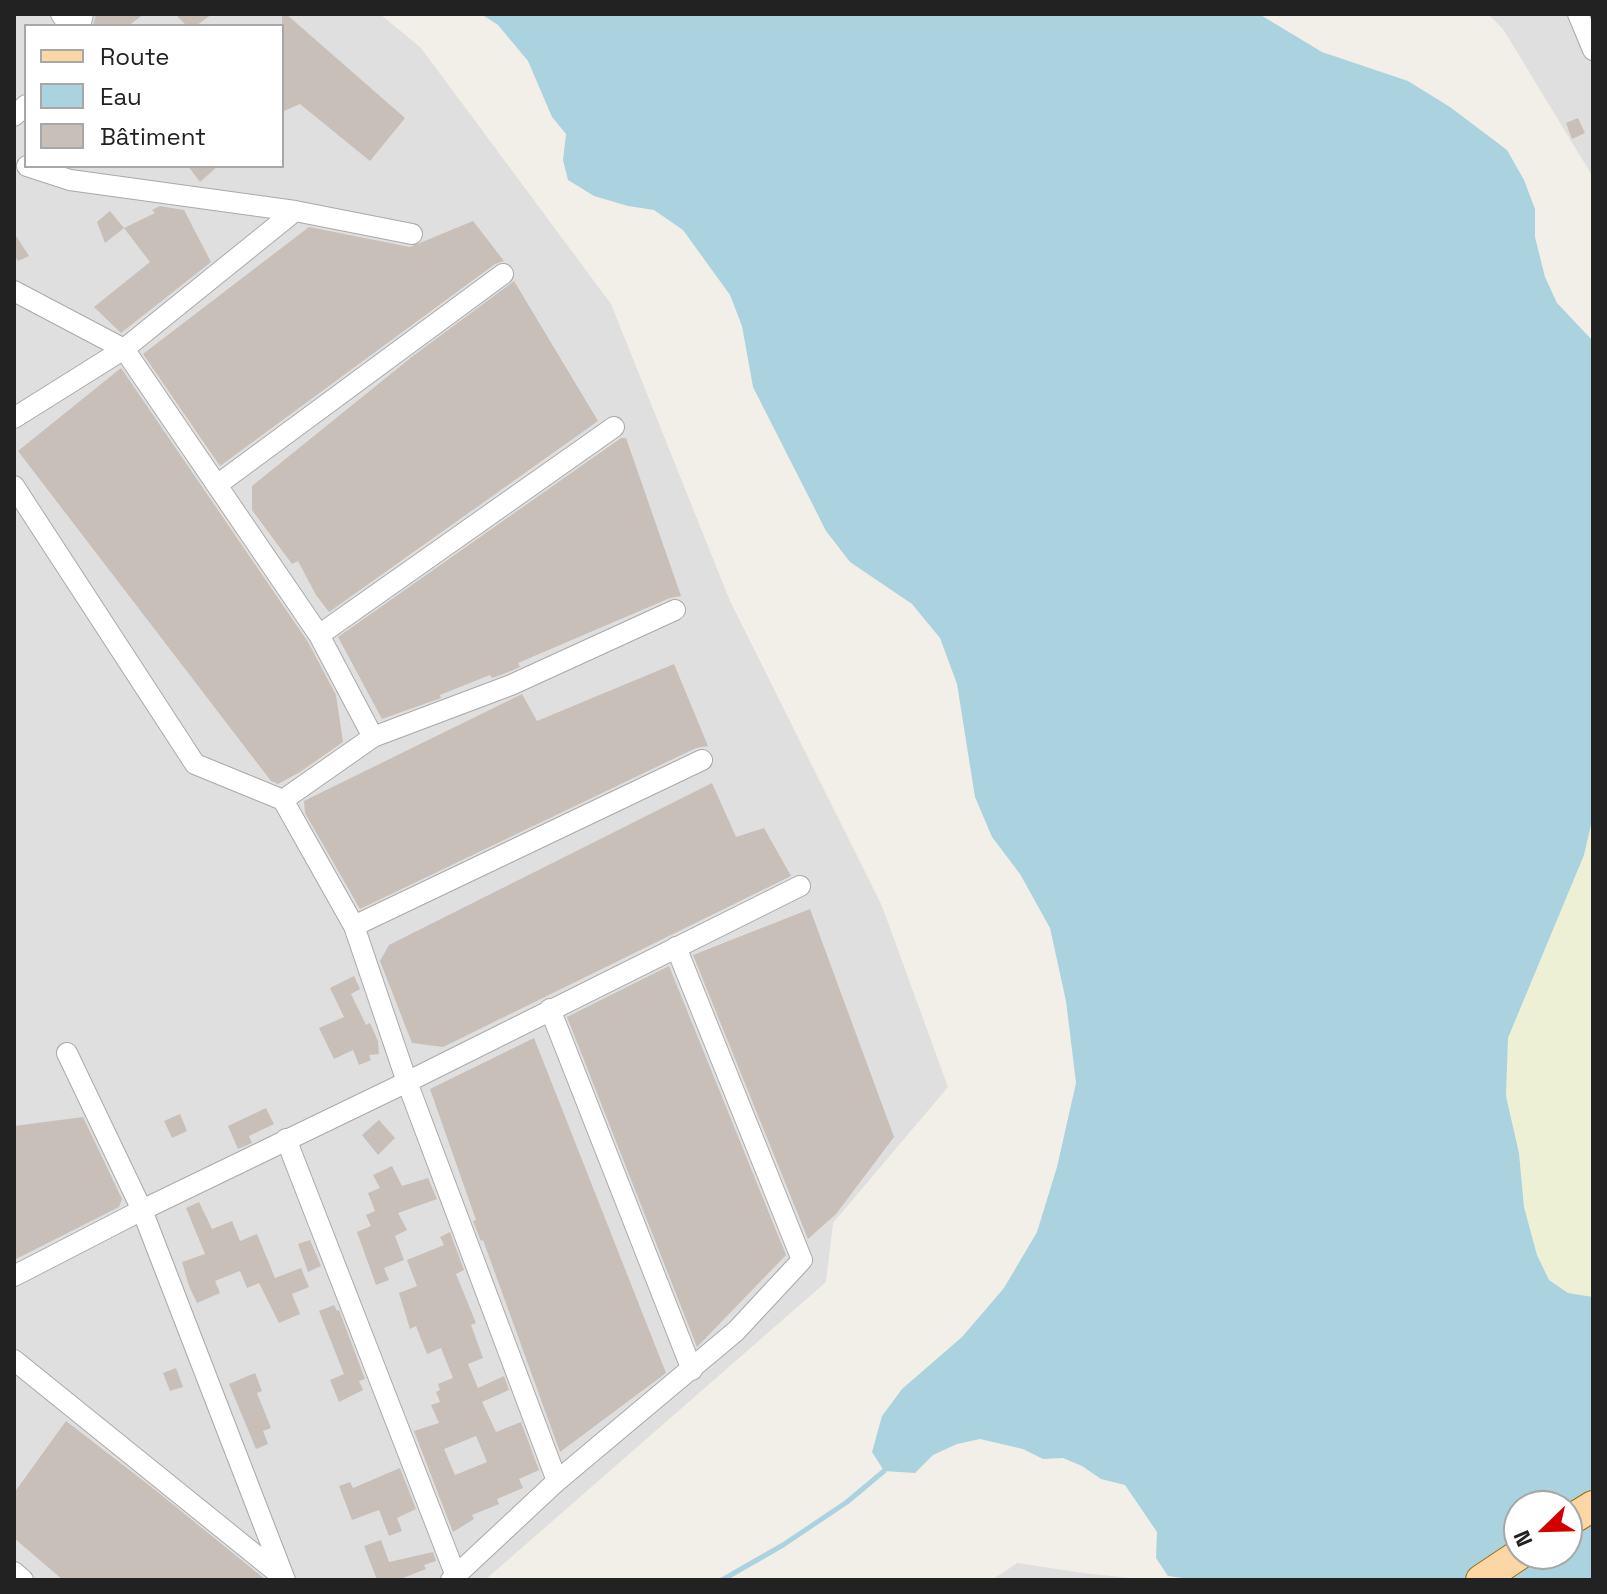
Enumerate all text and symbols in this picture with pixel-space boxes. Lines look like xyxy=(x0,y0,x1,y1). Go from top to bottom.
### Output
legend xyxy=(24,24,284,168)
text: Route xyxy=(100,41,169,72)
text: Eau xyxy=(100,81,142,112)
text: Bâtiment xyxy=(100,121,206,152)
north arrow xyxy=(1503,1490,1583,1570)
text: N xyxy=(1507,1526,1539,1551)

